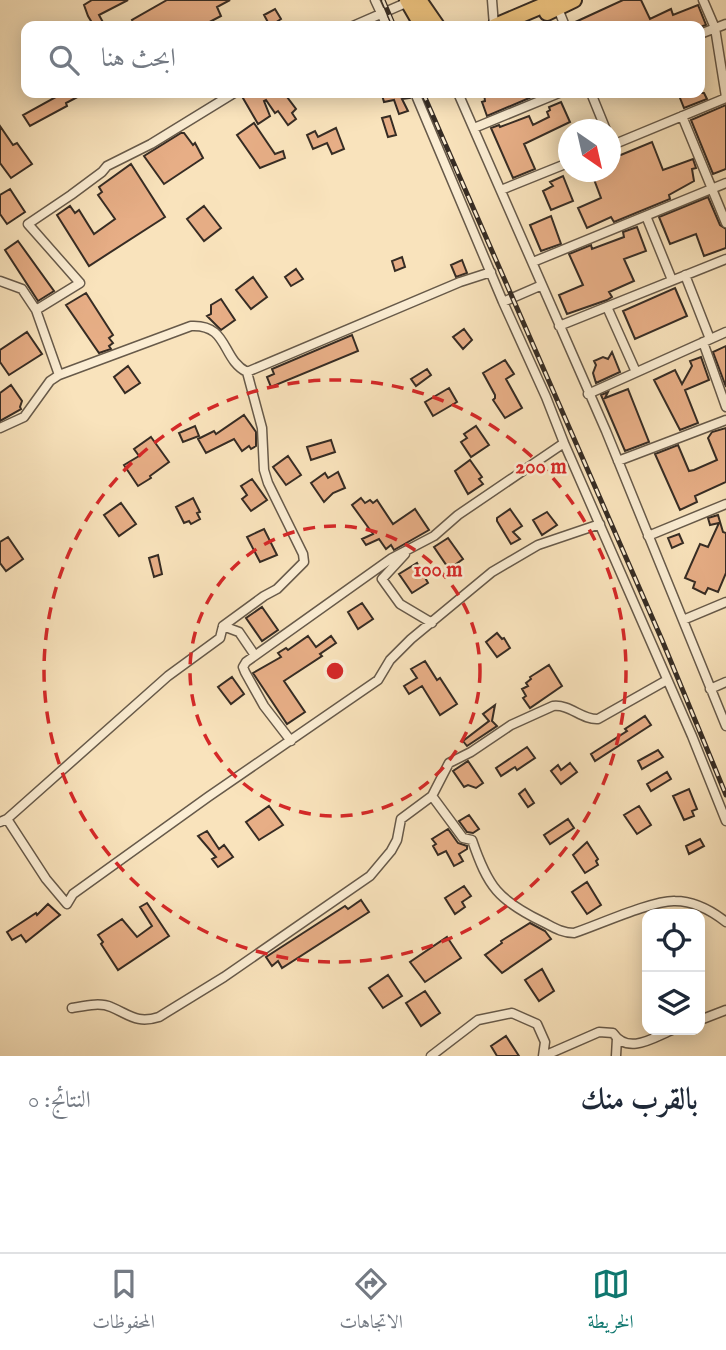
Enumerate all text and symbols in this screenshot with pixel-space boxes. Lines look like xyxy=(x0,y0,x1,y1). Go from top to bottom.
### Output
search box xyxy=(21,21,705,98)
icon: search xyxy=(45,41,83,79)
text: ابحث هنا xyxy=(101,42,176,75)
north arrow xyxy=(558,119,621,182)
text: 200 m xyxy=(515,454,567,481)
text: 100 m xyxy=(413,557,463,584)
centre of rings xyxy=(323,659,347,683)
map controls xyxy=(642,909,705,1035)
button: locate xyxy=(642,909,705,972)
button: layers xyxy=(642,972,705,1035)
text: بالقرب منك xyxy=(581,1082,698,1120)
text: النتائج: 0 xyxy=(28,1086,91,1115)
tab: المحفوظات xyxy=(92,1265,155,1340)
tab: الاتجاهات xyxy=(340,1265,403,1340)
tab: الخريطة xyxy=(587,1265,634,1340)

